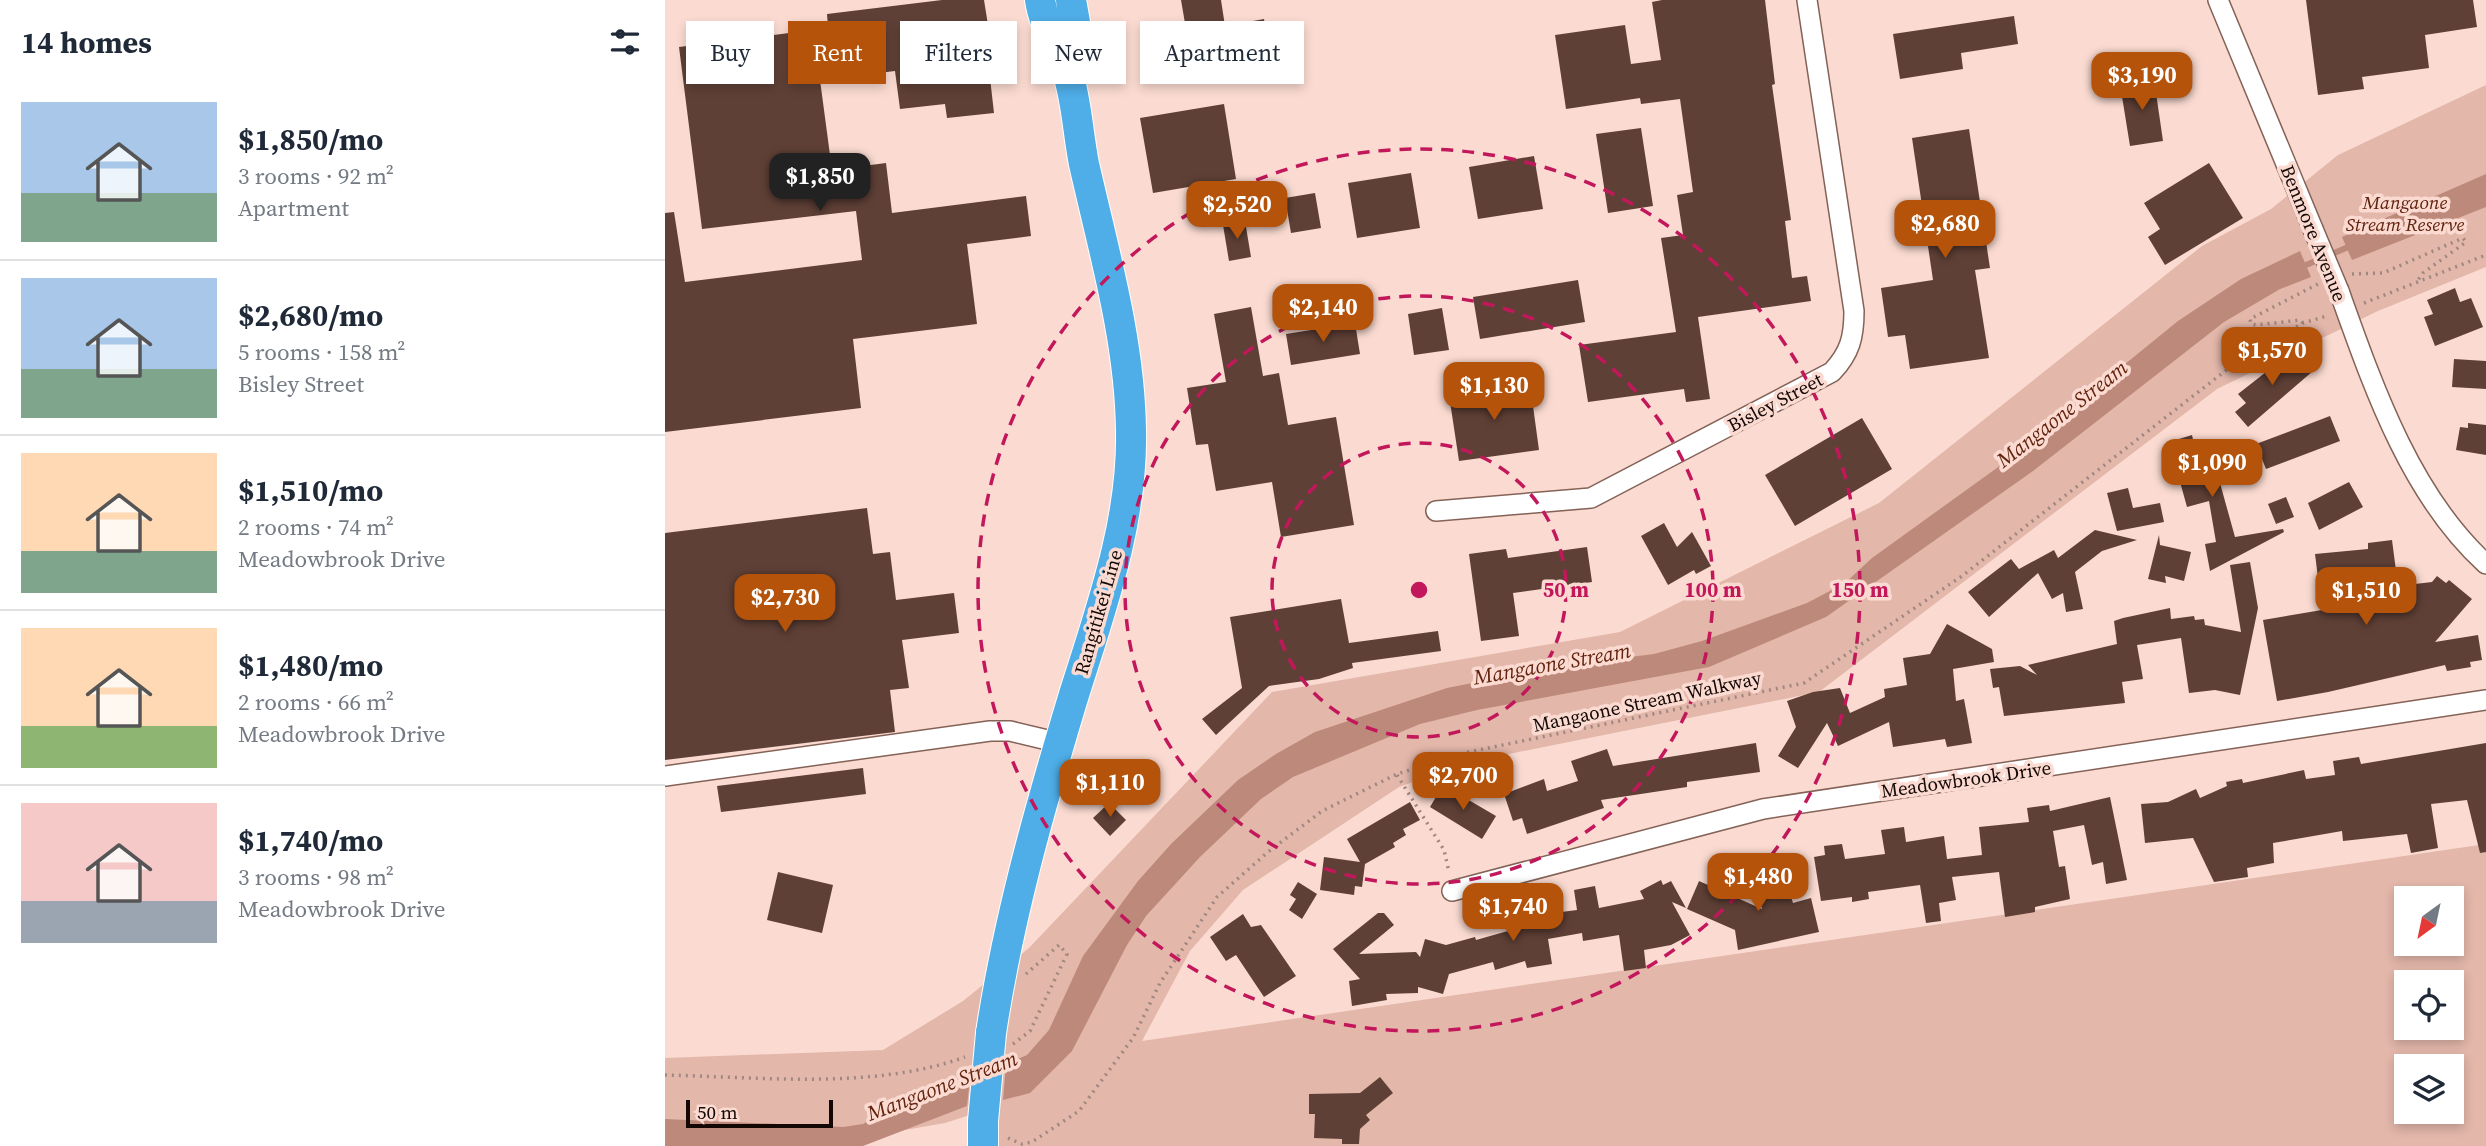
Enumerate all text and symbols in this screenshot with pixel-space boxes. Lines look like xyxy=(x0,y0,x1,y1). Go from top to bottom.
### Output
chip: Buy xyxy=(686,21,774,84)
chip: Rent xyxy=(788,21,886,84)
chip: Filters xyxy=(900,21,1017,84)
chip: New xyxy=(1031,21,1126,84)
chip: Apartment xyxy=(1140,21,1304,84)
text: 14 homes xyxy=(21,22,152,63)
icon: filters xyxy=(606,23,644,61)
pin: $3,190 xyxy=(2085,52,2199,112)
text: $3,190 xyxy=(2107,59,2177,91)
text: $1,850/mo xyxy=(238,119,383,160)
icon: home xyxy=(77,130,161,214)
pin: $1,850 xyxy=(763,154,877,213)
text: 3 rooms · 92 m² xyxy=(238,160,394,192)
text: $1,850 xyxy=(785,160,855,192)
street label: Benmore Avenue xyxy=(2275,161,2353,305)
pin: $2,520 xyxy=(1180,182,1294,241)
text: $2,520 xyxy=(1202,188,1272,220)
park label: Mangaone Stream Reserve xyxy=(2346,189,2465,237)
text: Apartment xyxy=(238,192,349,224)
pin: $2,680 xyxy=(1888,201,2002,260)
text: $2,680 xyxy=(1910,207,1980,239)
pin: $2,140 xyxy=(1266,284,1380,344)
text: $2,140 xyxy=(1288,291,1358,323)
text: $2,680/mo xyxy=(238,295,383,336)
icon: home xyxy=(77,306,161,390)
pin: $1,570 xyxy=(2215,328,2329,387)
text: $1,570 xyxy=(2237,334,2307,366)
text: 5 rooms · 158 m² xyxy=(238,336,405,368)
water label: Mangaone Stream xyxy=(1989,353,2133,475)
pin: $1,130 xyxy=(1437,362,1551,422)
street label: Bisley Street xyxy=(1723,366,1828,438)
text: Bisley Street xyxy=(238,368,364,400)
text: $1,130 xyxy=(1459,369,1529,401)
pin: $1,090 xyxy=(2155,440,2269,499)
text: $1,090 xyxy=(2177,446,2247,478)
text: $1,510/mo xyxy=(238,470,383,511)
icon: home xyxy=(77,481,161,565)
text: 2 rooms · 74 m² xyxy=(238,511,394,543)
text: Meadowbrook Drive xyxy=(238,543,445,575)
street label: Rangitikei Line xyxy=(1068,547,1128,677)
pin: $1,510 xyxy=(2309,568,2423,627)
pin: $2,730 xyxy=(728,574,842,634)
text: $1,510 xyxy=(2331,574,2401,606)
text: 50 m xyxy=(1543,575,1589,604)
text: 100 m xyxy=(1684,575,1742,604)
text: 150 m xyxy=(1831,575,1889,604)
centre of rings xyxy=(1407,578,1431,602)
text: $2,730 xyxy=(750,581,820,613)
water label: Mangaone Stream xyxy=(1470,635,1633,692)
text: $1,480/mo xyxy=(238,645,383,686)
icon: home xyxy=(77,656,161,740)
street label: Mangaone Stream Walkway xyxy=(1530,664,1764,738)
text: 2 rooms · 66 m² xyxy=(238,686,394,718)
text: Meadowbrook Drive xyxy=(238,718,445,750)
pin: $2,700 xyxy=(1406,752,1520,812)
street label: Meadowbrook Drive xyxy=(1879,754,2053,804)
text: $2,700 xyxy=(1428,759,1498,791)
pin: $1,110 xyxy=(1053,760,1167,819)
text: $1,110 xyxy=(1075,766,1145,798)
text: $1,740/mo xyxy=(238,820,383,861)
icon: home xyxy=(77,831,161,915)
pin: $1,480 xyxy=(1701,853,1815,913)
text: $1,480 xyxy=(1723,860,1793,892)
text: 3 rooms · 98 m² xyxy=(238,861,394,893)
pin: $1,740 xyxy=(1456,884,1570,943)
north arrow xyxy=(2394,886,2464,956)
map controls xyxy=(2394,886,2464,1124)
text: $1,740 xyxy=(1478,890,1548,922)
text: Meadowbrook Drive xyxy=(238,893,445,925)
button: locate xyxy=(2394,970,2464,1040)
water label: Mangaone Stream xyxy=(861,1043,1021,1128)
button: layers xyxy=(2394,1054,2464,1124)
scale bar xyxy=(686,1097,833,1129)
text: 50 m xyxy=(697,1099,738,1125)

